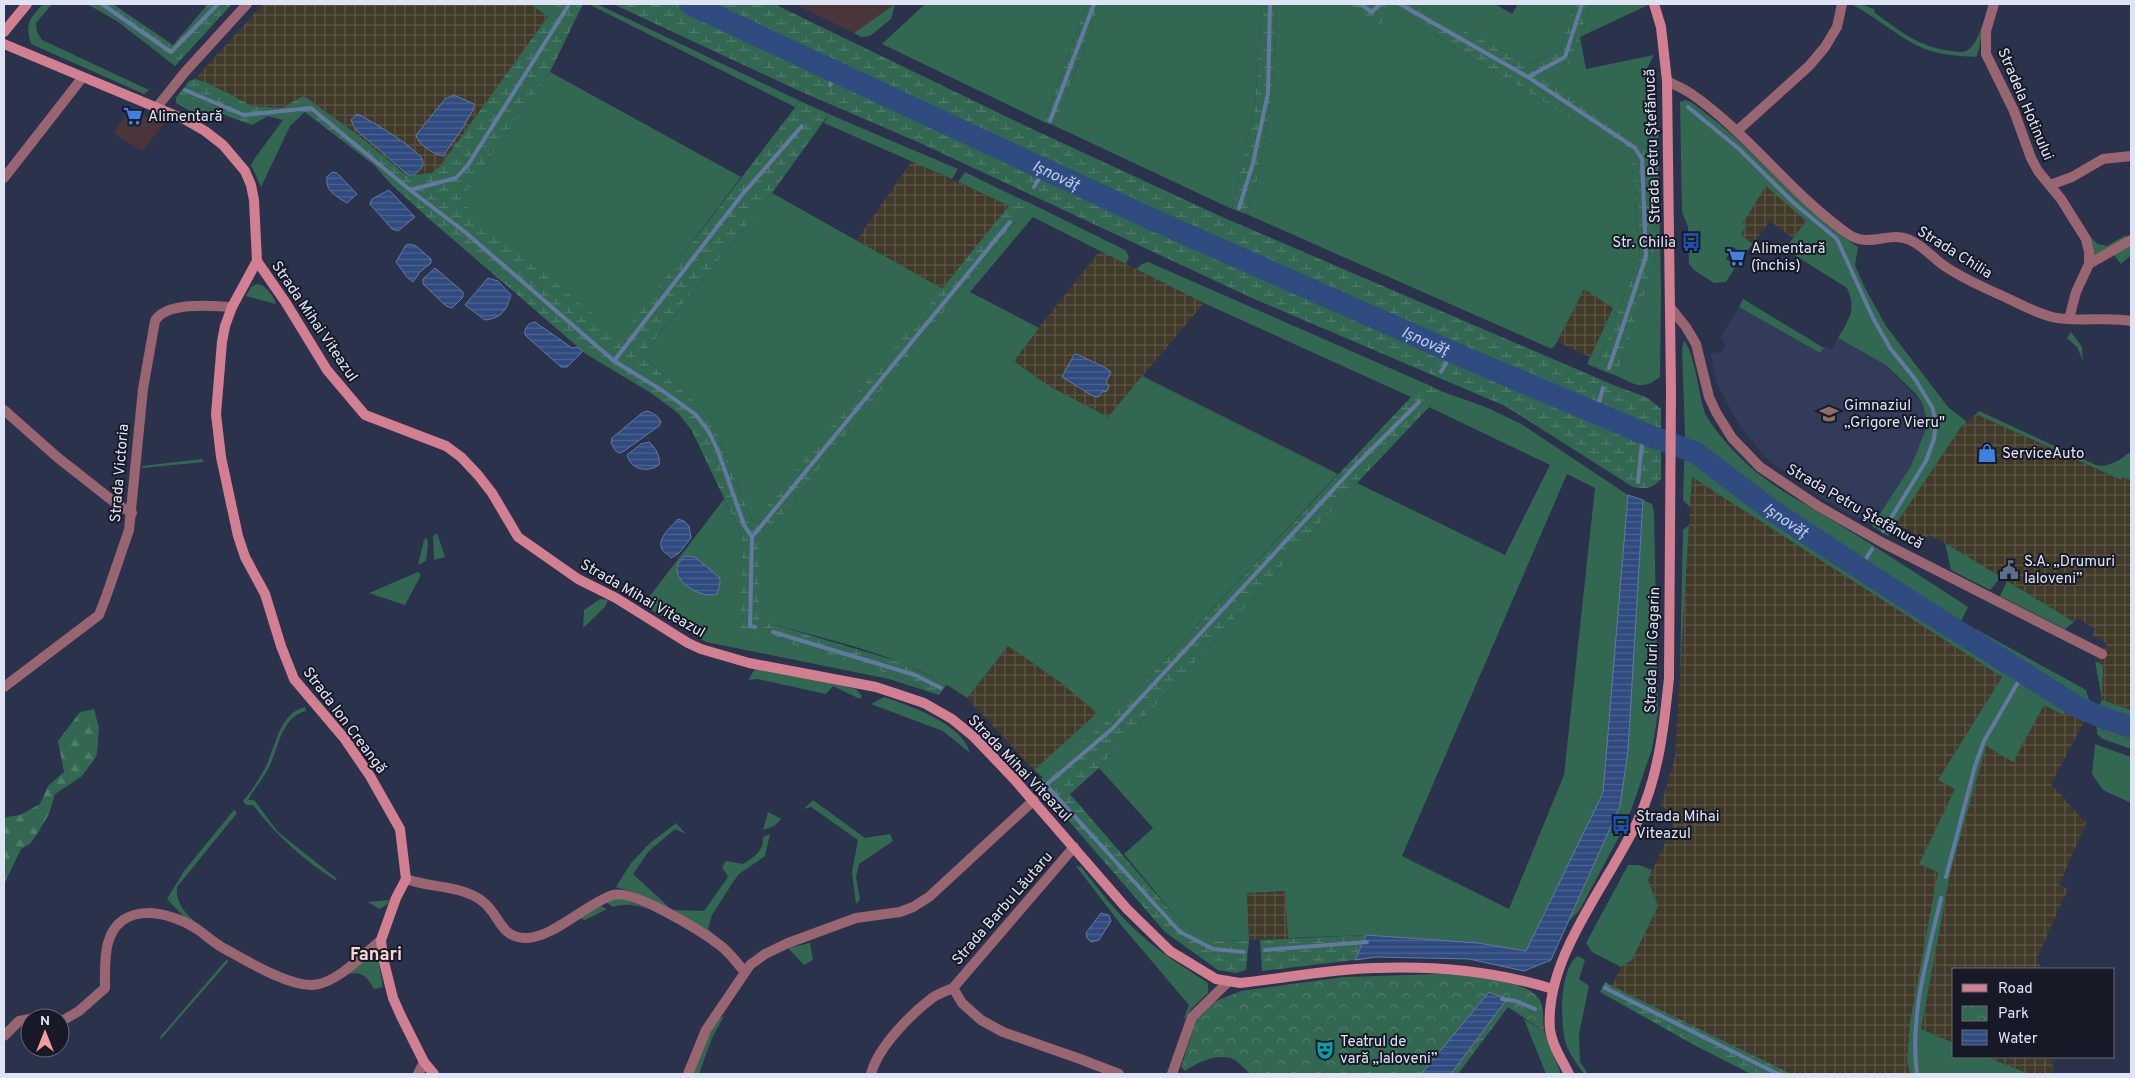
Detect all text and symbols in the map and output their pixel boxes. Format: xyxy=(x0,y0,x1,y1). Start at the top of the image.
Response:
street label: Stradela Hotinului xyxy=(1992,45,2057,164)
street label: Strada Petru Ștefănucă xyxy=(1641,68,1666,224)
supermarket icon: Alimentară xyxy=(122,105,144,127)
place label: Alimentară xyxy=(148,108,222,127)
water label: Ișnovăț xyxy=(1029,157,1083,197)
street label: Strada Chilia xyxy=(1913,223,1995,284)
bus stop icon: Str. Chilia xyxy=(1680,231,1702,253)
place label: Str. Chilia xyxy=(1612,234,1676,253)
place label: Alimentară (închis) xyxy=(1751,240,1825,276)
supermarket icon: Alimentară (închis) xyxy=(1725,246,1747,268)
street label: Strada Mihai Viteazul xyxy=(266,258,361,386)
water label: Ișnovăț xyxy=(1398,323,1453,362)
place label: Gimnaziul ,,Grigore Vieru" xyxy=(1844,397,1945,433)
school or university icon: Gimnaziul ,,Grigore Vieru" xyxy=(1818,403,1840,425)
street label: Strada Victoria xyxy=(107,423,134,523)
shop icon: ServiceAuto xyxy=(1976,442,1998,464)
place label: ServiceAuto xyxy=(2002,445,2084,464)
street label: Strada Petru Ştefănucă xyxy=(1783,460,1926,554)
water label: Ișnovăț xyxy=(1758,499,1812,544)
place label: S.A. „Drumuri Ialoveni” xyxy=(2024,553,2115,589)
street label: Strada Mihai Viteazul xyxy=(576,556,708,643)
public building icon: S.A. „Drumuri Ialoveni” xyxy=(1998,559,2020,581)
street label: Strada Iuri Gagarin xyxy=(1642,587,1665,714)
street label: Strada Ion Creangă xyxy=(298,664,390,778)
street label: Strada Mihai Viteazul xyxy=(963,712,1075,826)
place label: Strada Mihai Viteazul xyxy=(1636,808,1720,844)
bus stop icon: Strada Mihai Viteazul xyxy=(1610,814,1632,836)
street label: Strada Barbu Lăutaru xyxy=(949,848,1058,970)
district label: Fanari xyxy=(350,944,402,967)
legend xyxy=(1952,968,2115,1058)
text: Road xyxy=(1998,980,2033,999)
text: Park xyxy=(1998,1005,2029,1024)
north arrow xyxy=(20,1008,70,1058)
text: N xyxy=(40,1013,50,1030)
text: Water xyxy=(1998,1030,2038,1049)
place label: Teatrul de vară „Ialoveni” xyxy=(1340,1033,1437,1069)
theatre icon: Teatrul de vară „Ialoveni” xyxy=(1314,1039,1336,1061)

